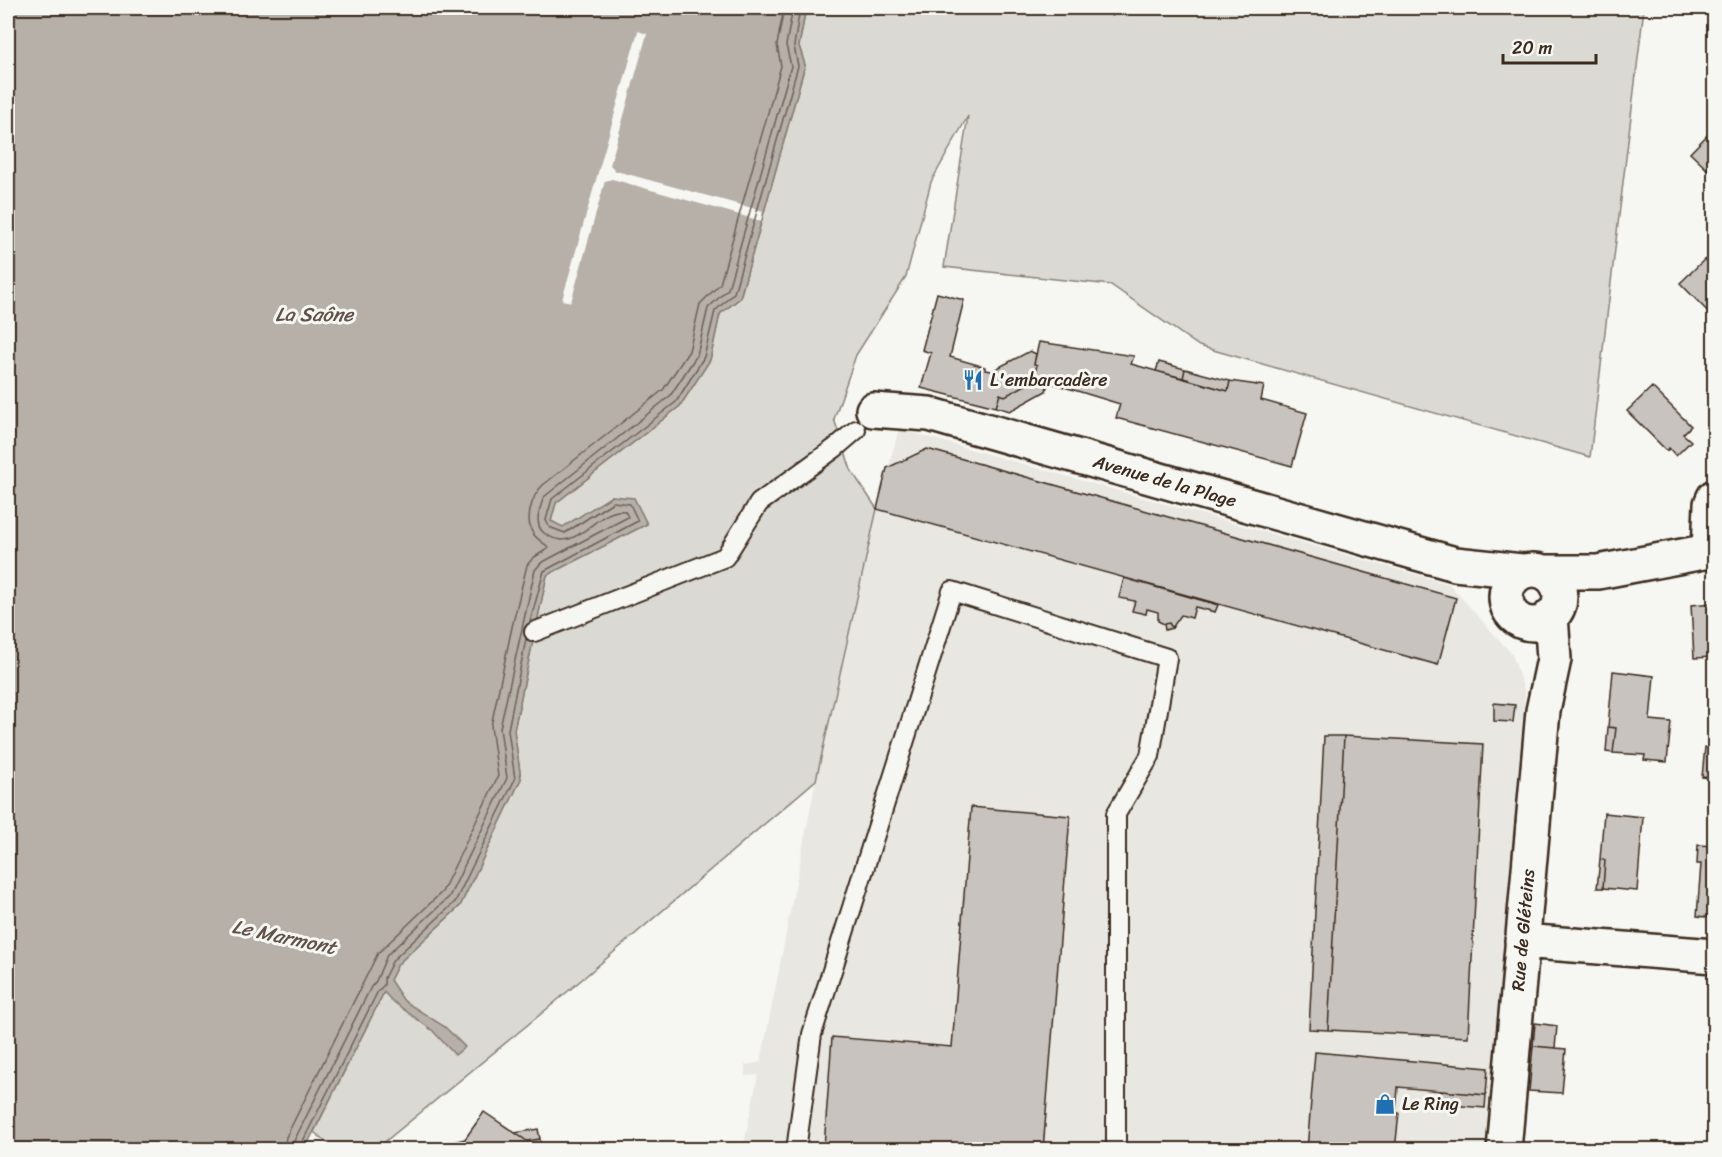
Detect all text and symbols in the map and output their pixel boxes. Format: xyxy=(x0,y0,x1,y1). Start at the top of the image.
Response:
scale bar xyxy=(1503,27,1596,65)
text: 20 m xyxy=(1512,32,1552,64)
water label: La Saône xyxy=(275,297,355,332)
place label: L'embarcadère xyxy=(990,364,1108,396)
restaurant icon: L'embarcadère xyxy=(961,368,985,392)
street label: Avenue de la Plage xyxy=(1089,445,1240,517)
street label: Rue de Gléteins xyxy=(1502,867,1544,992)
water label: Le Marmont xyxy=(229,909,341,965)
place label: Le Ring xyxy=(1402,1088,1459,1120)
shop icon: Le Ring xyxy=(1373,1092,1397,1116)

